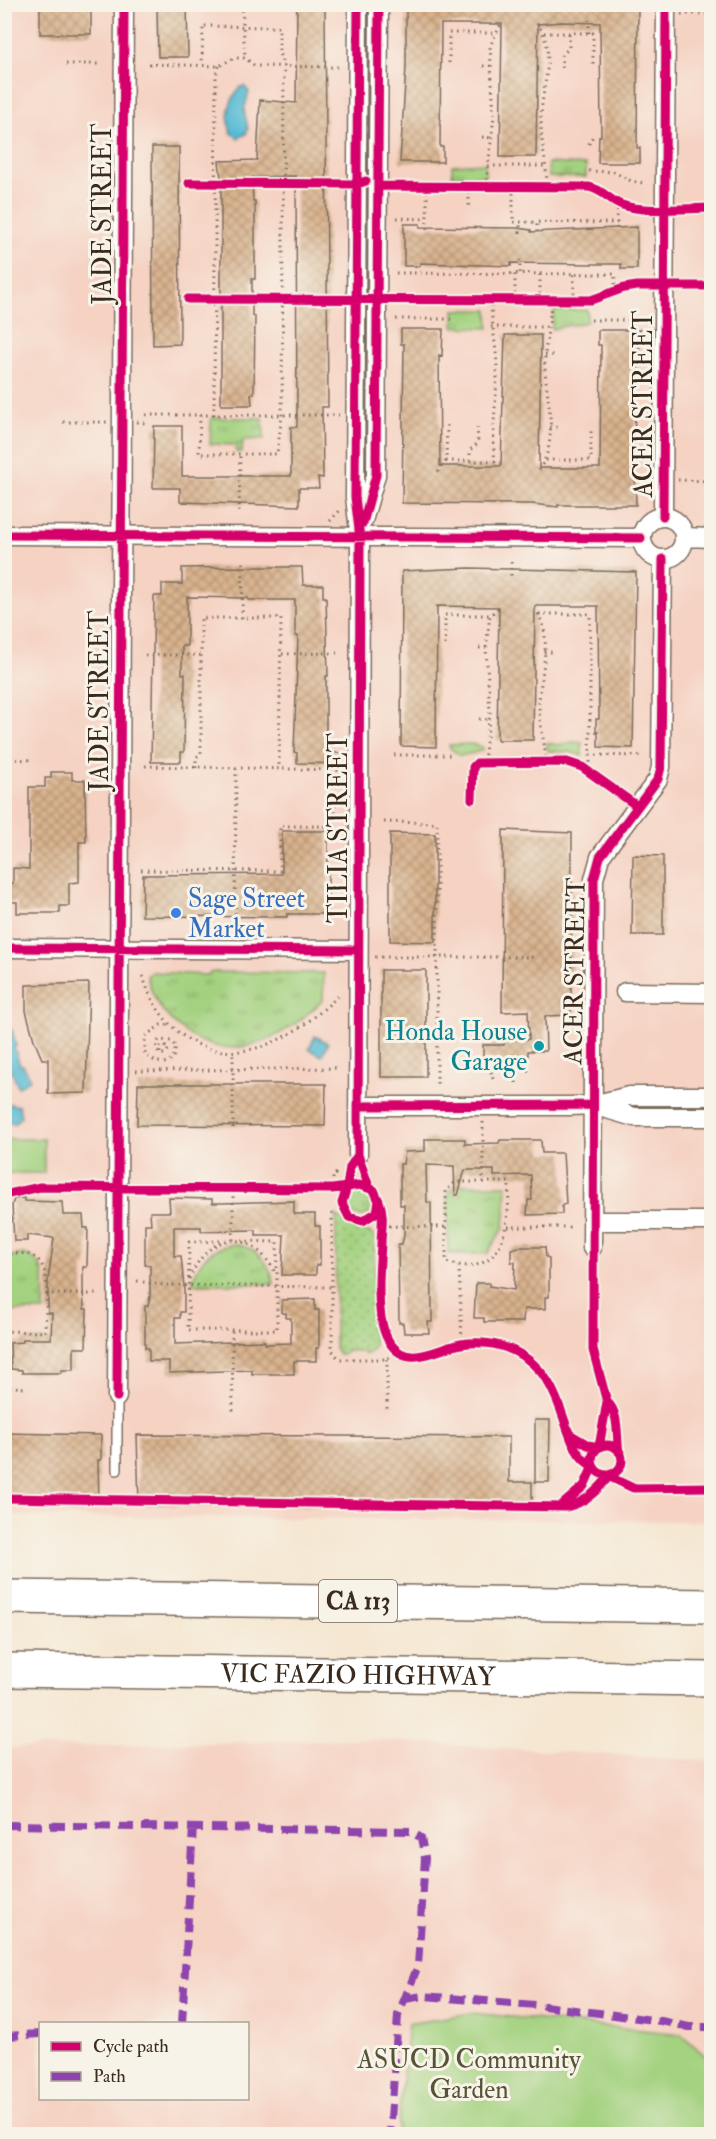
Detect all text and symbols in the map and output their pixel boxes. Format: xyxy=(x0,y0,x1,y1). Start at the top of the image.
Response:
street label: JADE STREET xyxy=(87,123,119,306)
street label: ACER STREET xyxy=(628,310,660,499)
street label: JADE STREET xyxy=(84,610,116,793)
street label: TILIA STREET xyxy=(323,733,355,923)
street label: ACER STREET xyxy=(557,877,593,1066)
place label: Sage Street Market xyxy=(188,883,305,945)
marker: Sage Street Market xyxy=(169,906,183,920)
place label: Honda House Garage xyxy=(385,1016,527,1078)
marker: Honda House Garage xyxy=(532,1039,546,1053)
road number: CA 113 xyxy=(319,1580,397,1622)
street label: VIC FAZIO HIGHWAY xyxy=(220,1658,497,1693)
legend xyxy=(39,2022,249,2100)
text: Cycle path xyxy=(93,2035,169,2058)
park label: ASUCD Community Garden xyxy=(356,2044,581,2106)
text: Path xyxy=(93,2065,126,2088)

